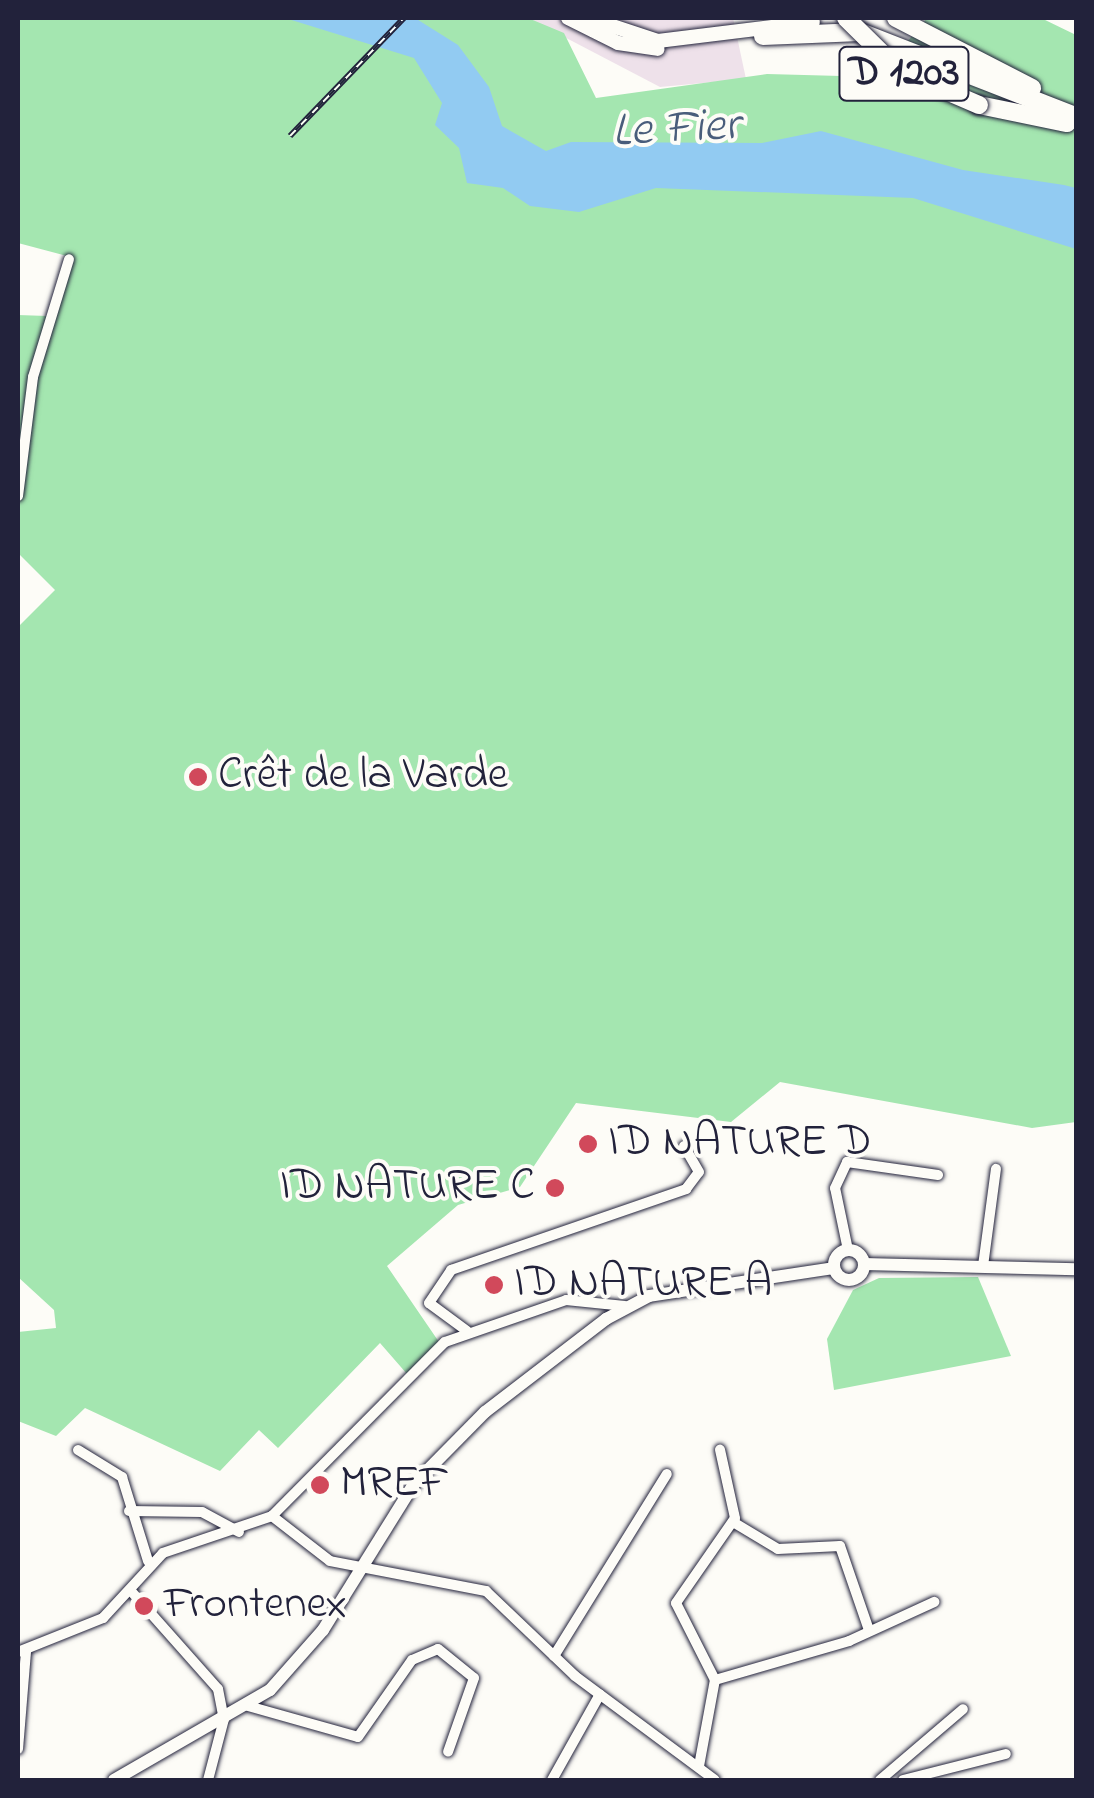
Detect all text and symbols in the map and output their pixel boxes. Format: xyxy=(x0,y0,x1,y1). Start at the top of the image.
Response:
road number: D 1203 xyxy=(836,37,972,111)
water label: Le Fier xyxy=(611,98,741,162)
place label: Crêt de la Varde xyxy=(218,750,508,804)
marker: Crêt de la Varde xyxy=(187,766,209,788)
place label: ID NATURE D xyxy=(608,1117,872,1171)
marker: ID NATURE D xyxy=(577,1133,599,1155)
place label: ID NATURE C xyxy=(280,1161,535,1215)
marker: ID NATURE C xyxy=(544,1177,566,1199)
place label: ID NATURE A xyxy=(514,1258,772,1312)
marker: ID NATURE A xyxy=(483,1274,505,1296)
place label: MREF xyxy=(340,1458,449,1512)
marker: MREF xyxy=(309,1474,331,1496)
place label: Frontenex xyxy=(164,1579,347,1633)
marker: Frontenex xyxy=(133,1595,155,1617)

